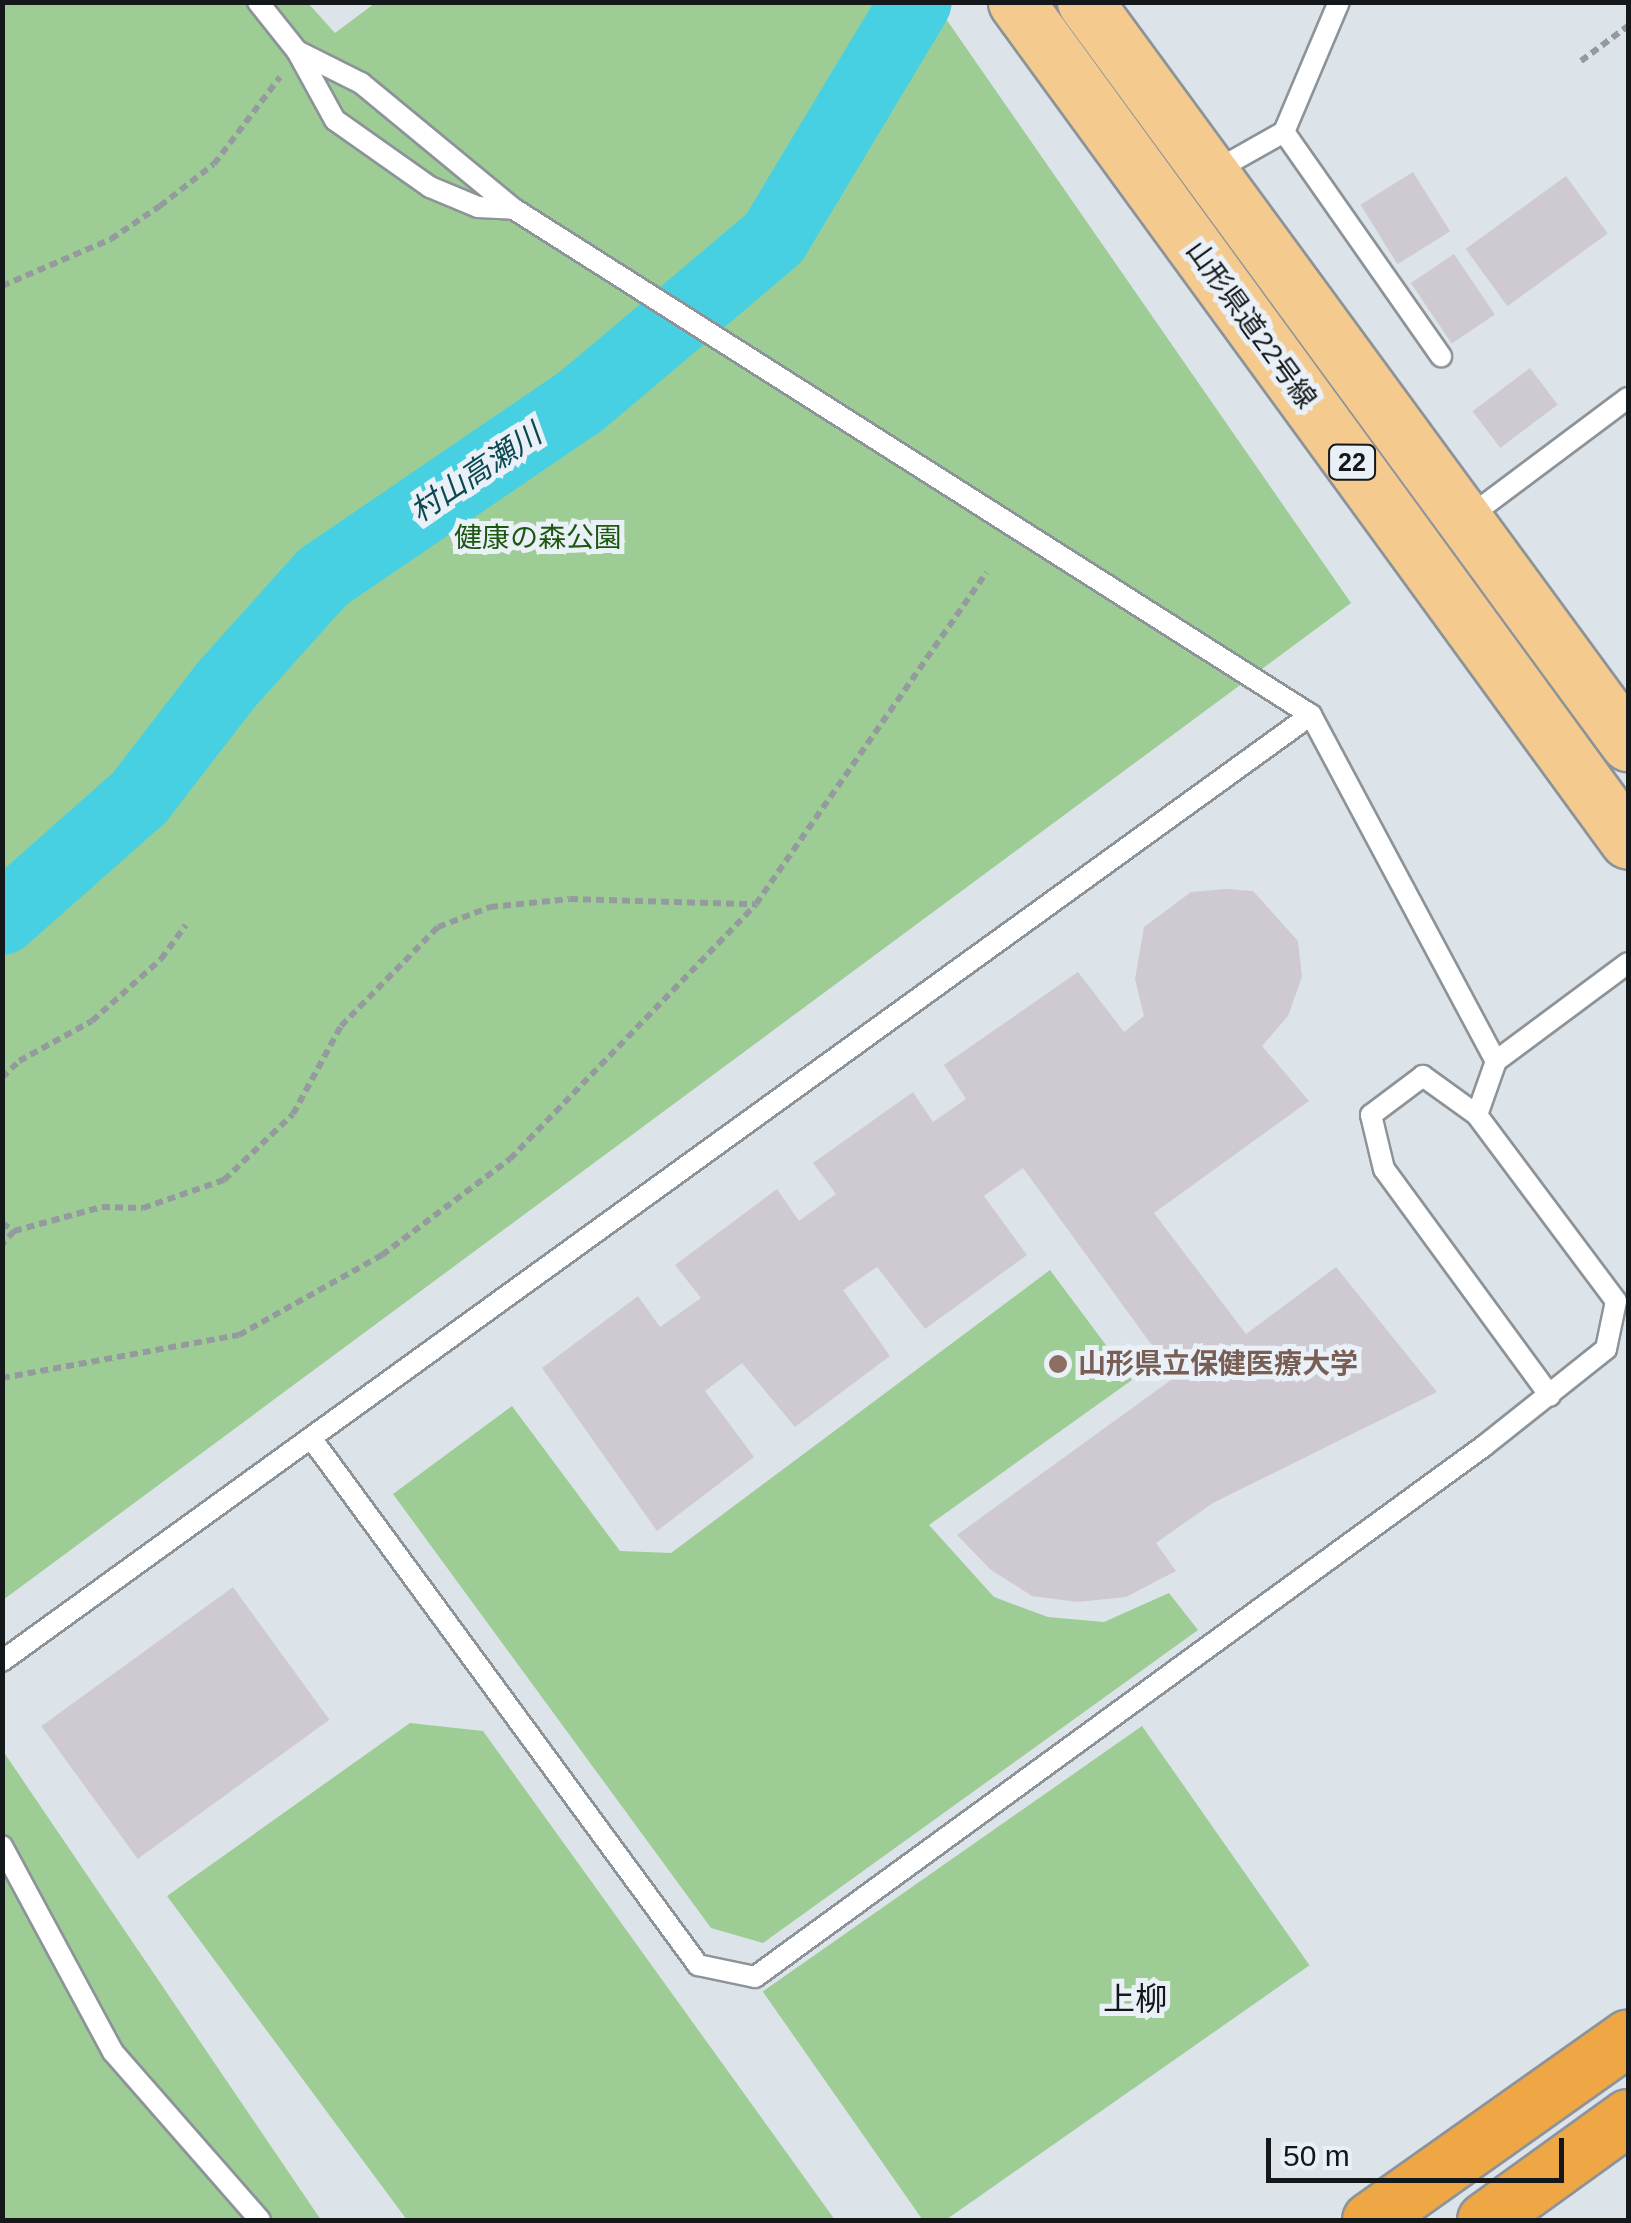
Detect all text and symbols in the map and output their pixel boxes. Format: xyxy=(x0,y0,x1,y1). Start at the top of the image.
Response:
street label: 山形県道22号線 xyxy=(1179,235,1323,415)
water label: 村山高瀬川 xyxy=(404,416,548,530)
road number: 22 xyxy=(1327,442,1377,482)
park label: 健康の森公園 xyxy=(454,521,622,555)
place label: 山形県立保健医療大学 xyxy=(1078,1347,1358,1381)
marker: 山形県立保健医療大学 xyxy=(1047,1353,1069,1375)
district label: 上柳 xyxy=(1103,1980,1167,2018)
scale bar xyxy=(1271,2118,1568,2180)
text: 50 m xyxy=(1283,2139,1350,2172)

